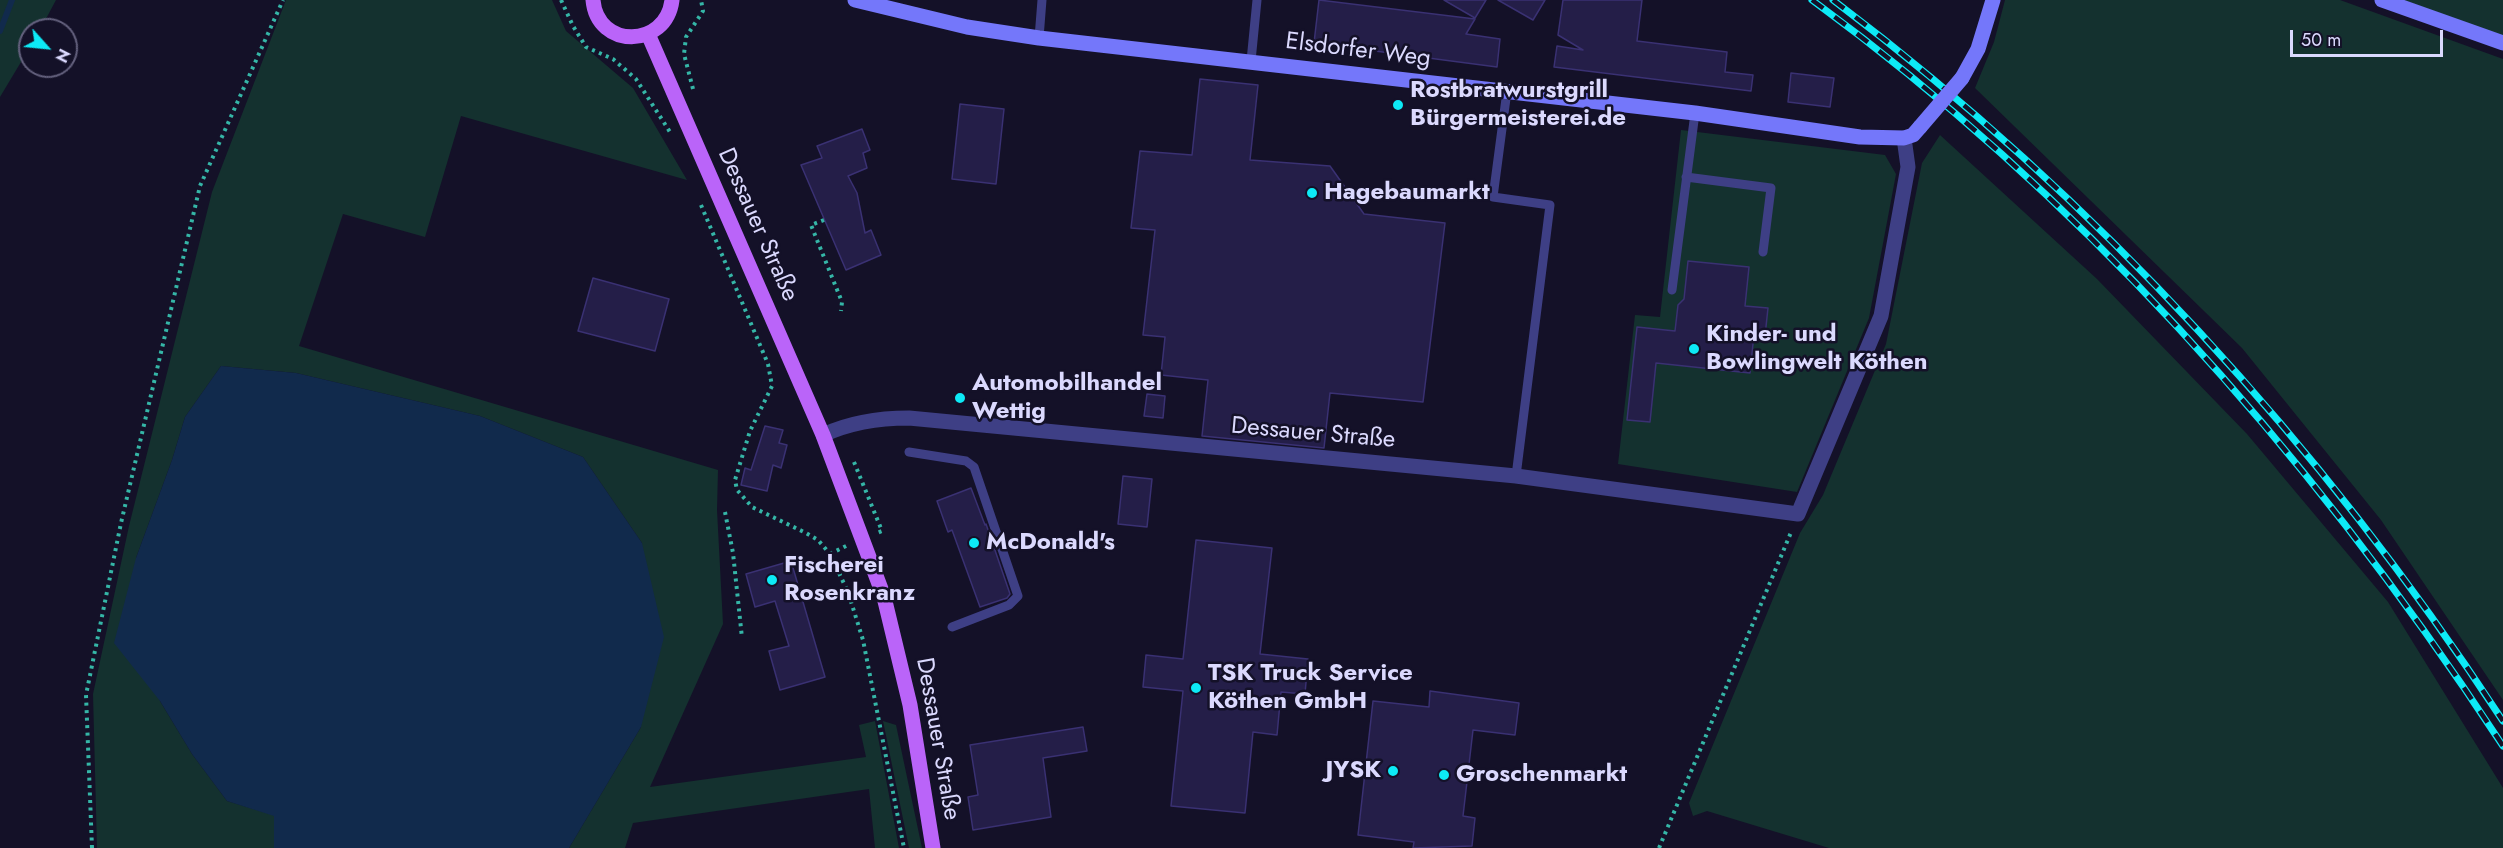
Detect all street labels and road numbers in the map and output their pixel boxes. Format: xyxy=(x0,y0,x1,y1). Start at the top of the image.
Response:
street label: Elsdorfer Weg xyxy=(1284,28,1432,74)
street label: Dessauer Straße xyxy=(710,144,804,306)
street label: Dessauer Straße xyxy=(1230,412,1396,456)
street label: Dessauer Straße xyxy=(909,655,965,823)

